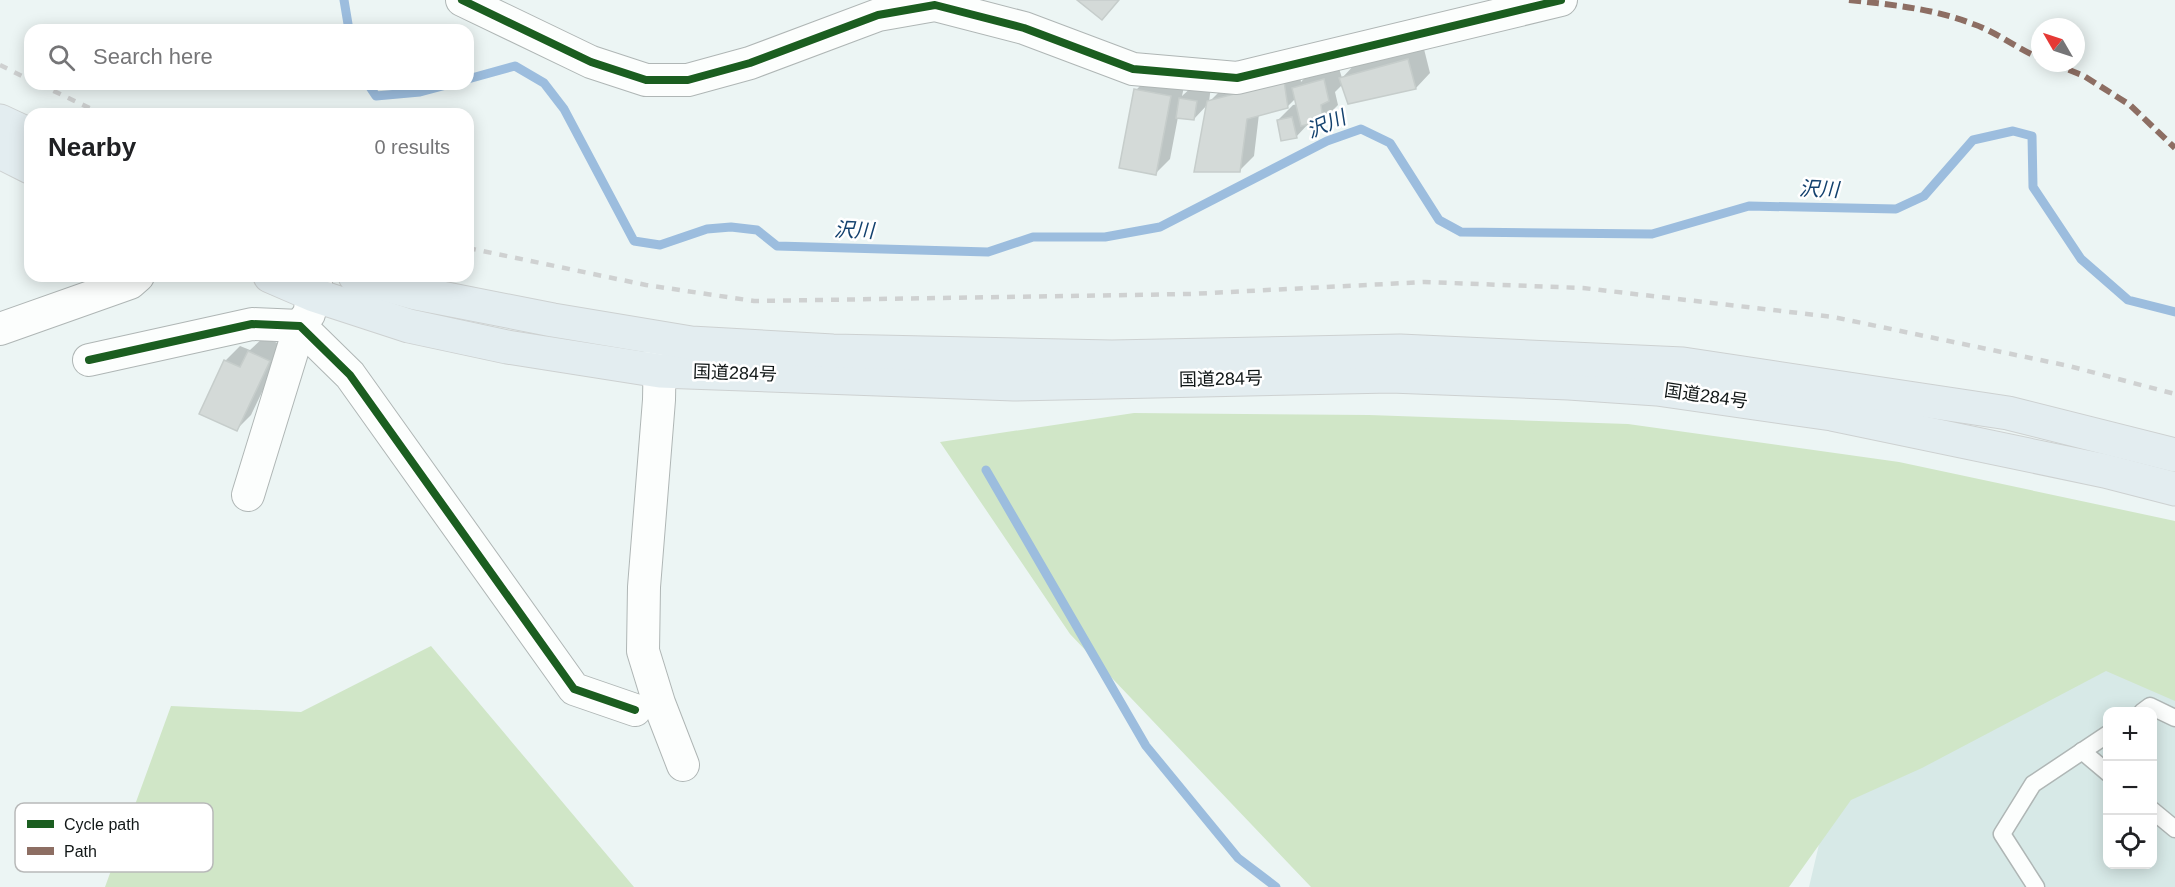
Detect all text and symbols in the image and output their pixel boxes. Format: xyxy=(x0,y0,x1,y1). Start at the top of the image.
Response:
north arrow xyxy=(2031,18,2085,72)
search box xyxy=(24,24,474,90)
icon: search xyxy=(45,41,78,74)
text: Search here xyxy=(93,44,213,69)
water label: 沢川 xyxy=(1303,105,1351,142)
text: Nearby xyxy=(48,132,136,162)
text: 0 results xyxy=(374,136,450,158)
water label: 沢川 xyxy=(1799,177,1841,201)
water label: 沢川 xyxy=(834,218,876,242)
street label: 国道284号 xyxy=(693,362,777,384)
street label: 国道284号 xyxy=(1179,368,1263,390)
street label: 国道284号 xyxy=(1663,380,1749,412)
map controls xyxy=(2103,707,2157,869)
button: + xyxy=(2103,707,2157,761)
button: − xyxy=(2103,761,2157,815)
legend xyxy=(15,803,213,872)
button: locate xyxy=(2103,815,2157,869)
text: Cycle path xyxy=(64,816,140,833)
text: Path xyxy=(64,843,97,860)

